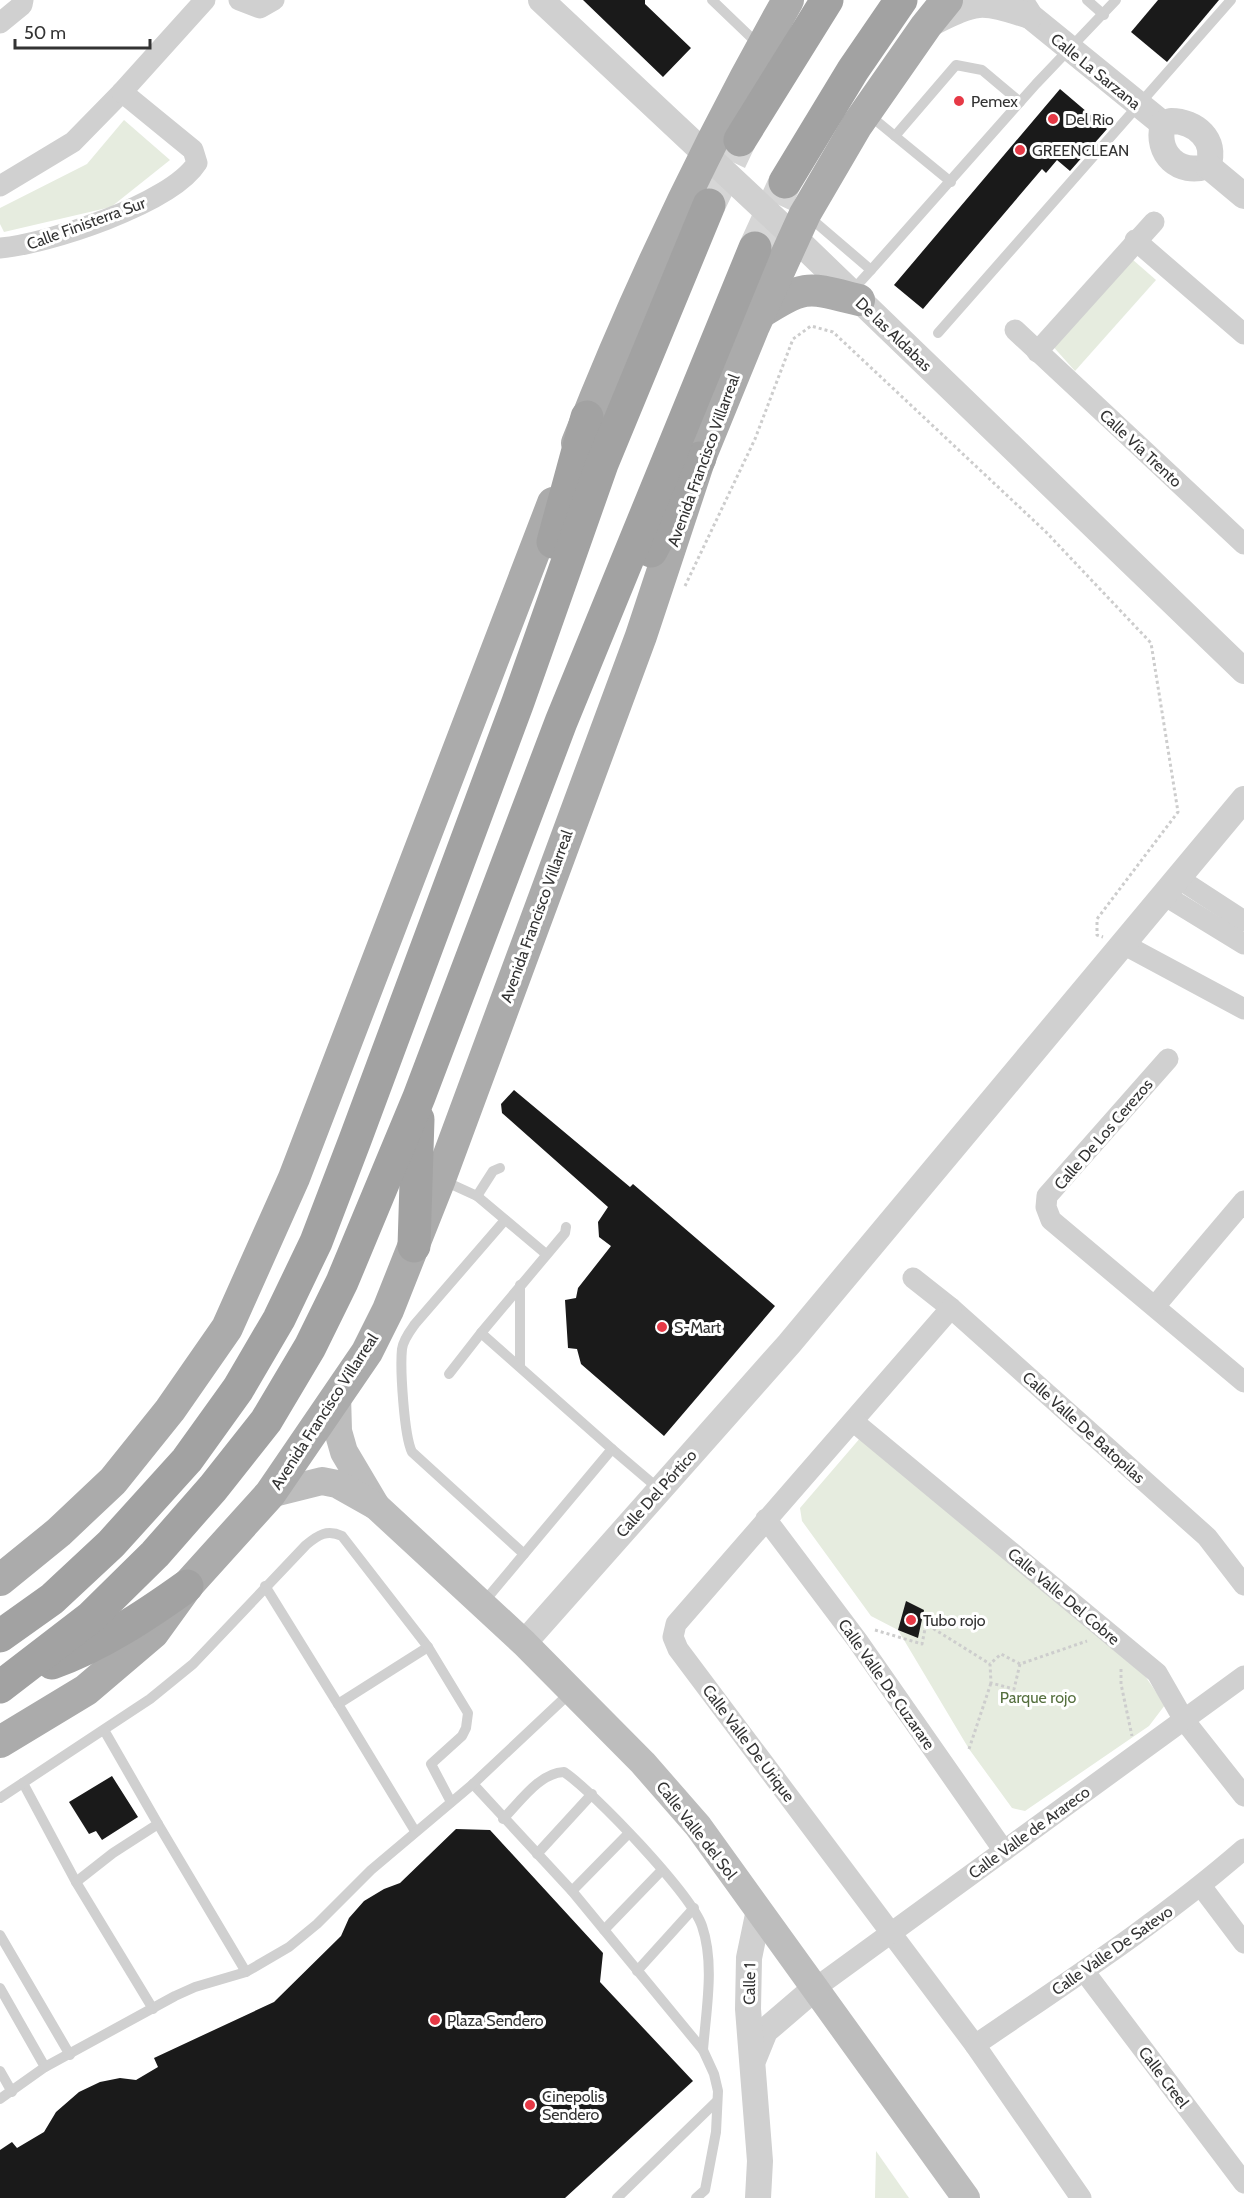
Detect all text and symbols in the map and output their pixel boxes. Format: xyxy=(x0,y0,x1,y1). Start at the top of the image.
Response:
scale bar xyxy=(15,12,150,50)
text: 50 m xyxy=(24,22,66,44)
street label: Calle La Sarzana xyxy=(1047,29,1145,114)
place label: Pemex xyxy=(971,92,1018,111)
marker: Pemex xyxy=(952,94,966,108)
place label: Del Rio xyxy=(1065,110,1114,129)
marker: Del Rio xyxy=(1046,112,1060,126)
place label: GREENCLEAN xyxy=(1032,141,1129,160)
marker: GREENCLEAN xyxy=(1013,143,1027,157)
street label: Calle Finisterra Sur xyxy=(24,193,149,254)
street label: De las Aldabas xyxy=(852,293,936,376)
street label: Avenida Francisco Villarreal xyxy=(663,371,744,549)
street label: Calle Vía Trento xyxy=(1096,406,1186,491)
street label: Avenida Francisco Villarreal xyxy=(496,827,577,1005)
street label: Calle De Los Cerezos xyxy=(1050,1075,1157,1194)
place label: S-Mart xyxy=(674,1318,722,1337)
marker: S-Mart xyxy=(655,1320,669,1334)
street label: Avenida Francisco Villarreal xyxy=(267,1329,382,1493)
street label: Calle Valle De Batopilas xyxy=(1019,1368,1149,1487)
street label: Calle Del Pórtico xyxy=(612,1445,701,1541)
street label: Calle Valle Del Cobre xyxy=(1004,1544,1124,1649)
place label: Tubo rojo xyxy=(923,1611,986,1630)
marker: Tubo rojo xyxy=(904,1613,918,1627)
street label: Calle Valle De Cuzarare xyxy=(834,1615,939,1753)
street label: Calle Valle De Urique xyxy=(698,1681,799,1806)
park label: Parque rojo xyxy=(1000,1688,1076,1707)
street label: Calle Valle del Sol xyxy=(652,1777,741,1883)
street label: Calle Valle de Arareco xyxy=(965,1782,1094,1883)
street label: Calle Valle De Satevo xyxy=(1048,1901,1176,1999)
street label: Calle 1 xyxy=(740,1963,759,2005)
place label: Plaza Sendero xyxy=(447,2011,544,2030)
marker: Plaza Sendero xyxy=(428,2013,442,2027)
street label: Calle Creel xyxy=(1134,2043,1193,2112)
place label: Cinepolis Sendero xyxy=(542,2087,605,2124)
marker: Cinepolis Sendero xyxy=(523,2098,537,2112)

